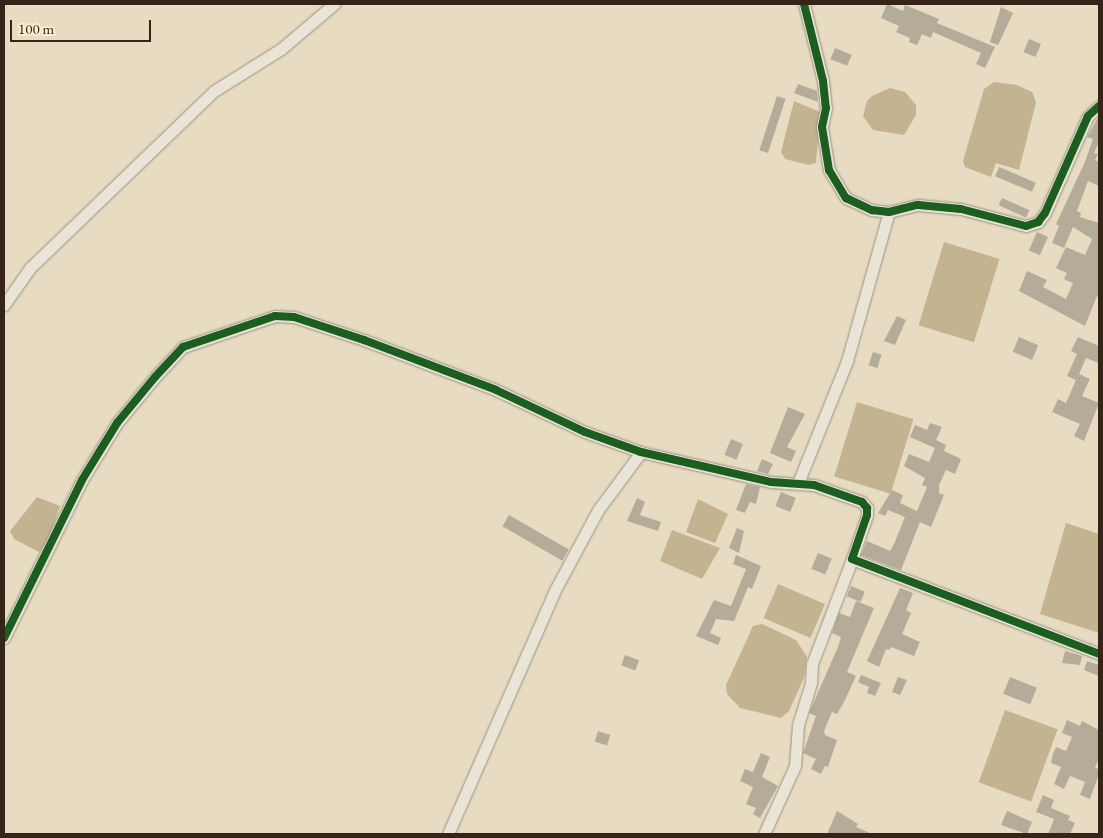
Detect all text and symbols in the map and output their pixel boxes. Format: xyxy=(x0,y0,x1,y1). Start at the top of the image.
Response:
scale bar xyxy=(12,10,154,42)
text: 100 m xyxy=(18,19,54,38)

